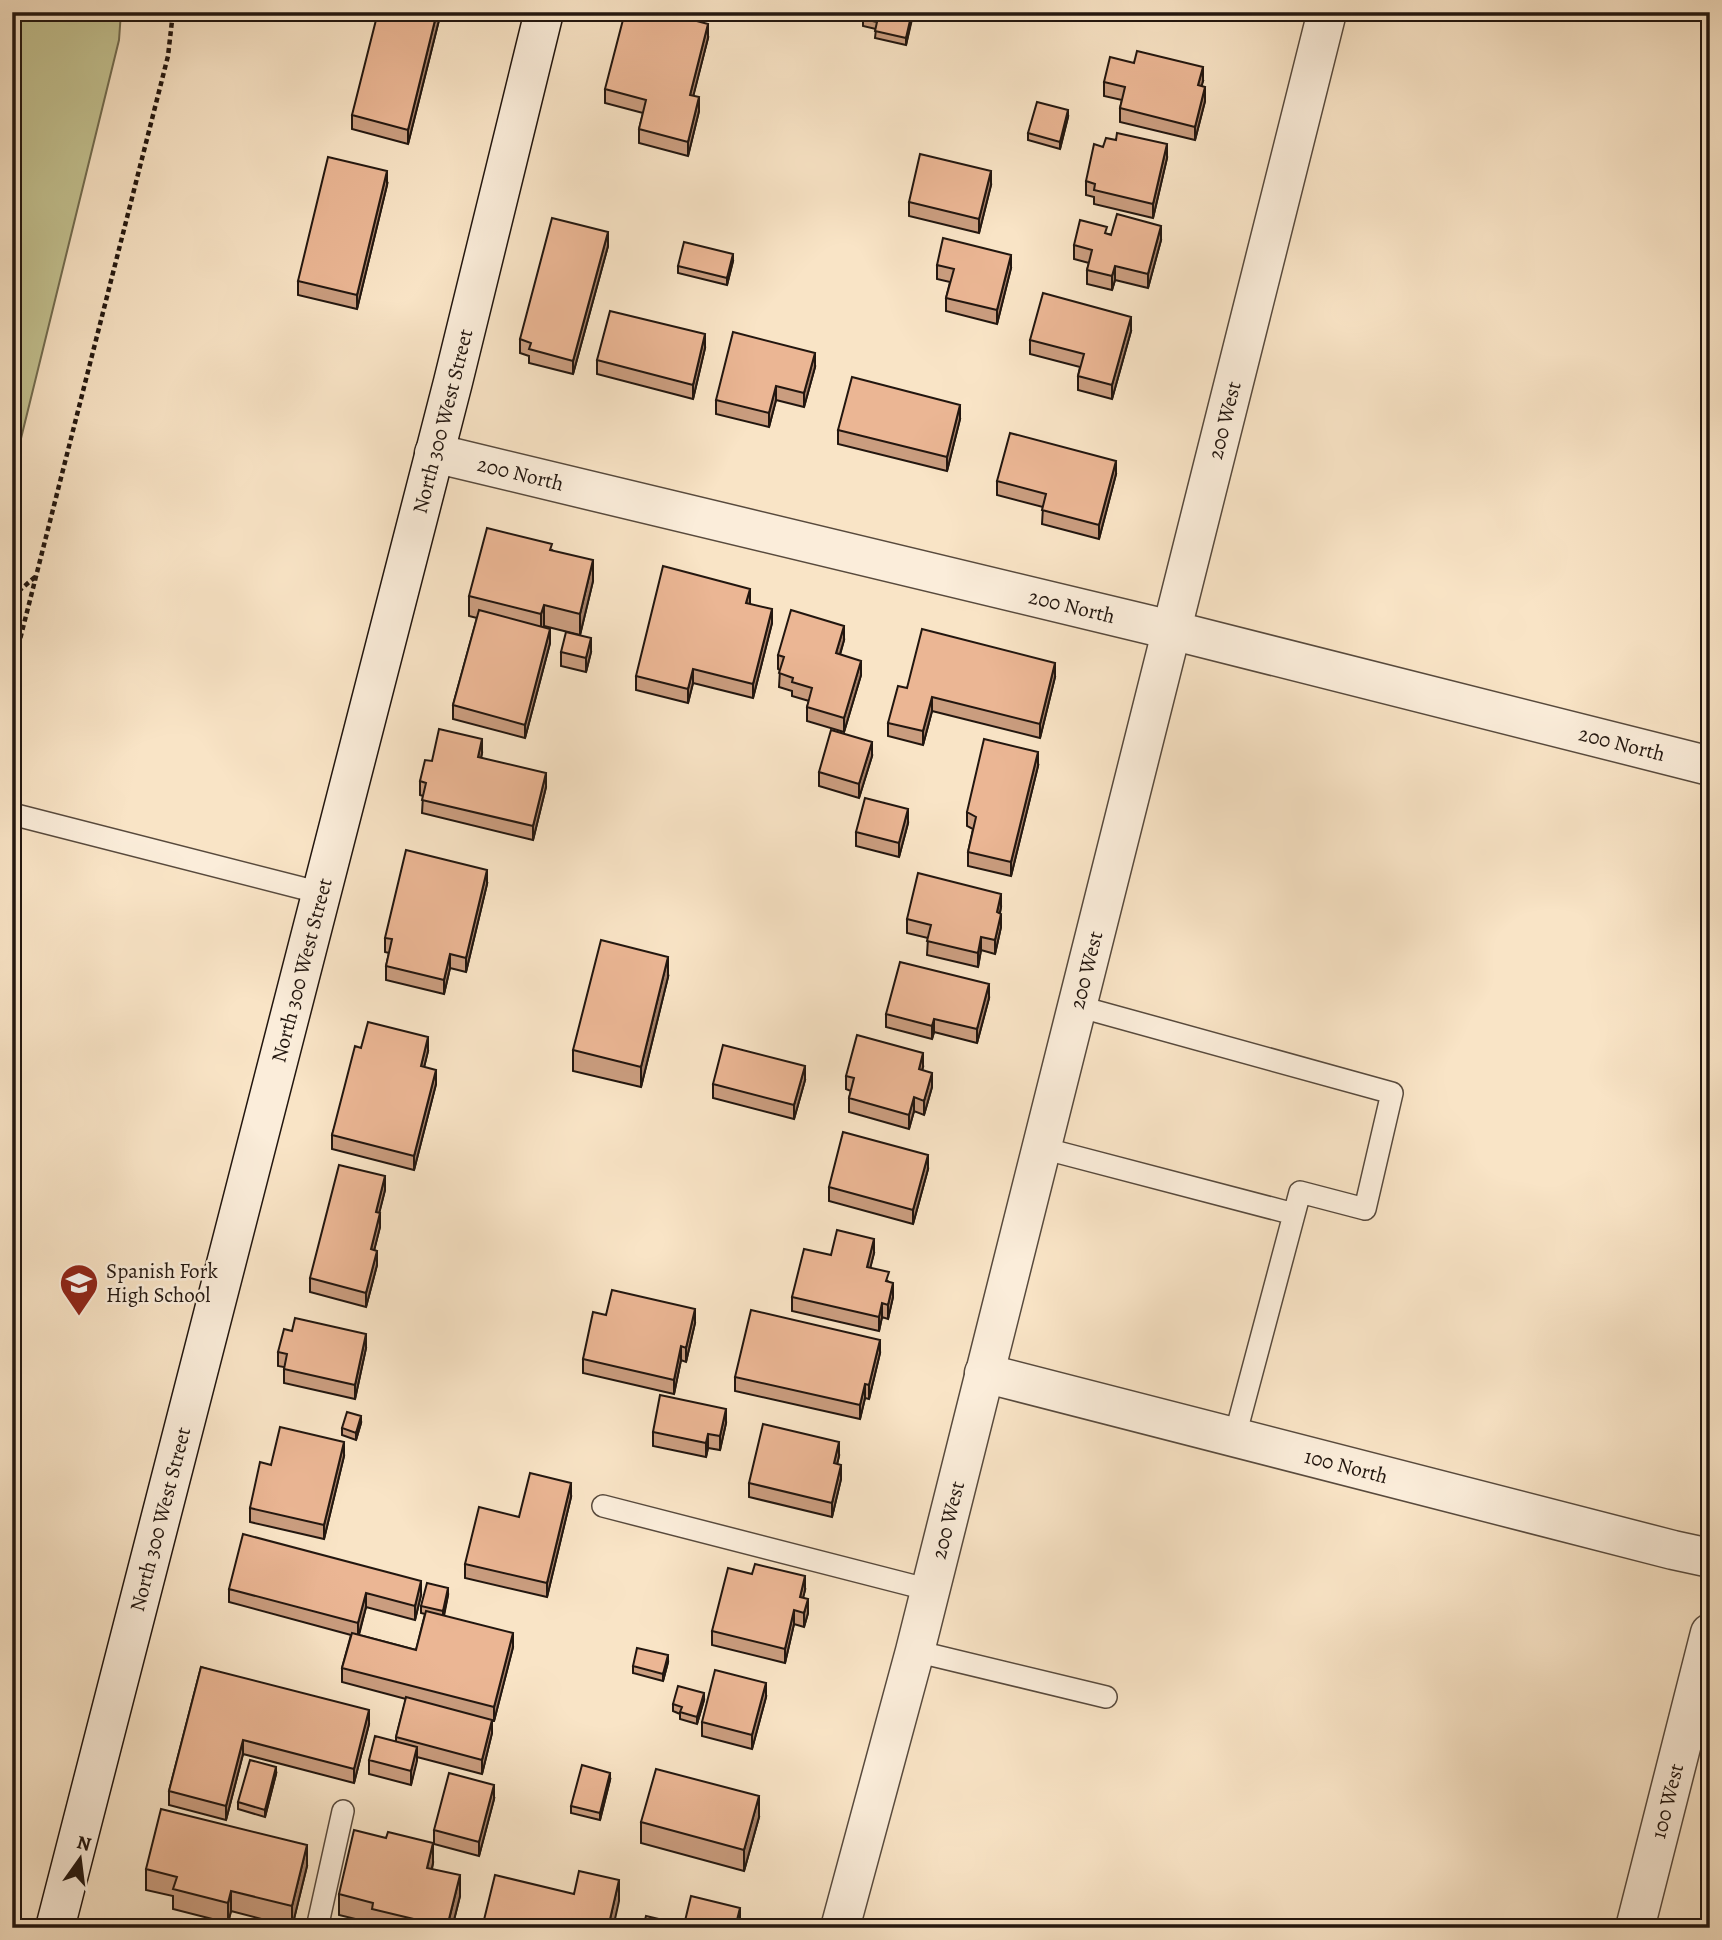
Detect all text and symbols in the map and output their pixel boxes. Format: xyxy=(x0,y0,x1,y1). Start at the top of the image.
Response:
street label: North 300 West Street xyxy=(406,326,480,516)
street label: 200 West xyxy=(1201,378,1248,462)
street label: 200 North xyxy=(475,450,567,498)
street label: 200 North xyxy=(1026,582,1118,630)
street label: 200 North xyxy=(1576,719,1668,768)
street label: North 300 West Street xyxy=(264,875,339,1066)
street label: 200 West xyxy=(1063,928,1109,1012)
place label: Spanish Fork High School xyxy=(106,1257,219,1309)
school or university icon: Spanish Fork High School xyxy=(58,1262,100,1317)
street label: North 300 West Street xyxy=(123,1424,197,1615)
street label: 100 North xyxy=(1302,1442,1391,1490)
street label: 200 West xyxy=(925,1478,971,1562)
street label: 100 West xyxy=(1644,1760,1690,1842)
north arrow xyxy=(46,1825,116,1895)
text: N xyxy=(74,1829,94,1858)

